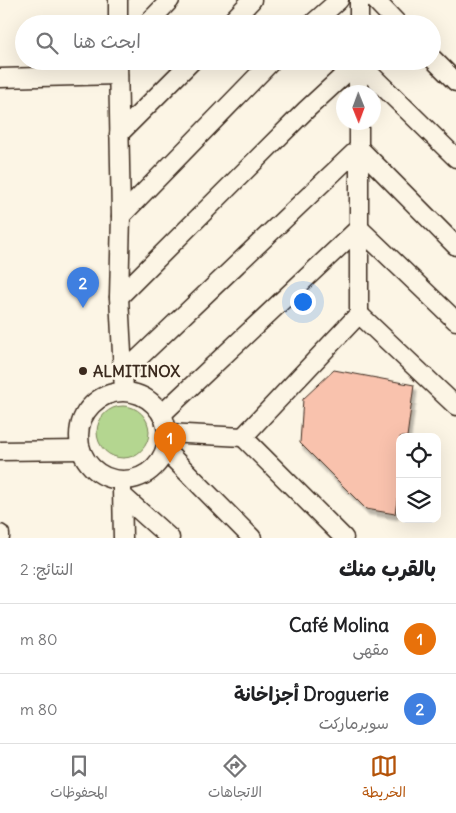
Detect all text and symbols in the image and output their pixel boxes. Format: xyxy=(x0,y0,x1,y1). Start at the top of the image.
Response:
search box xyxy=(15,15,441,70)
icon: search xyxy=(33,29,61,57)
text: ابحث هنا xyxy=(73,29,141,53)
north arrow xyxy=(336,85,381,130)
pin: 2 xyxy=(67,267,99,308)
your location xyxy=(290,289,316,315)
place label: ALMITINOX xyxy=(93,361,181,381)
marker: ALMITINOX xyxy=(77,365,89,377)
pin: 1 xyxy=(154,422,186,463)
map controls xyxy=(396,433,441,523)
button: locate xyxy=(396,433,441,478)
button: layers xyxy=(396,478,441,523)
text: بالقرب منك xyxy=(339,555,436,582)
text: النتائج: 2 xyxy=(20,559,73,579)
text: Café Molina xyxy=(289,613,389,637)
text: 80 m xyxy=(20,629,58,649)
text: 1 xyxy=(417,629,423,649)
text: مقهى xyxy=(352,639,389,659)
text: Droguerie أجزاخانة xyxy=(234,682,389,706)
text: 80 m xyxy=(20,699,58,719)
text: 2 xyxy=(416,699,424,719)
text: سوبرماركت xyxy=(319,713,389,733)
tab: المحفوظات xyxy=(50,752,108,805)
tab: الاتجاهات xyxy=(208,752,262,805)
tab: الخريطة xyxy=(362,752,406,805)

